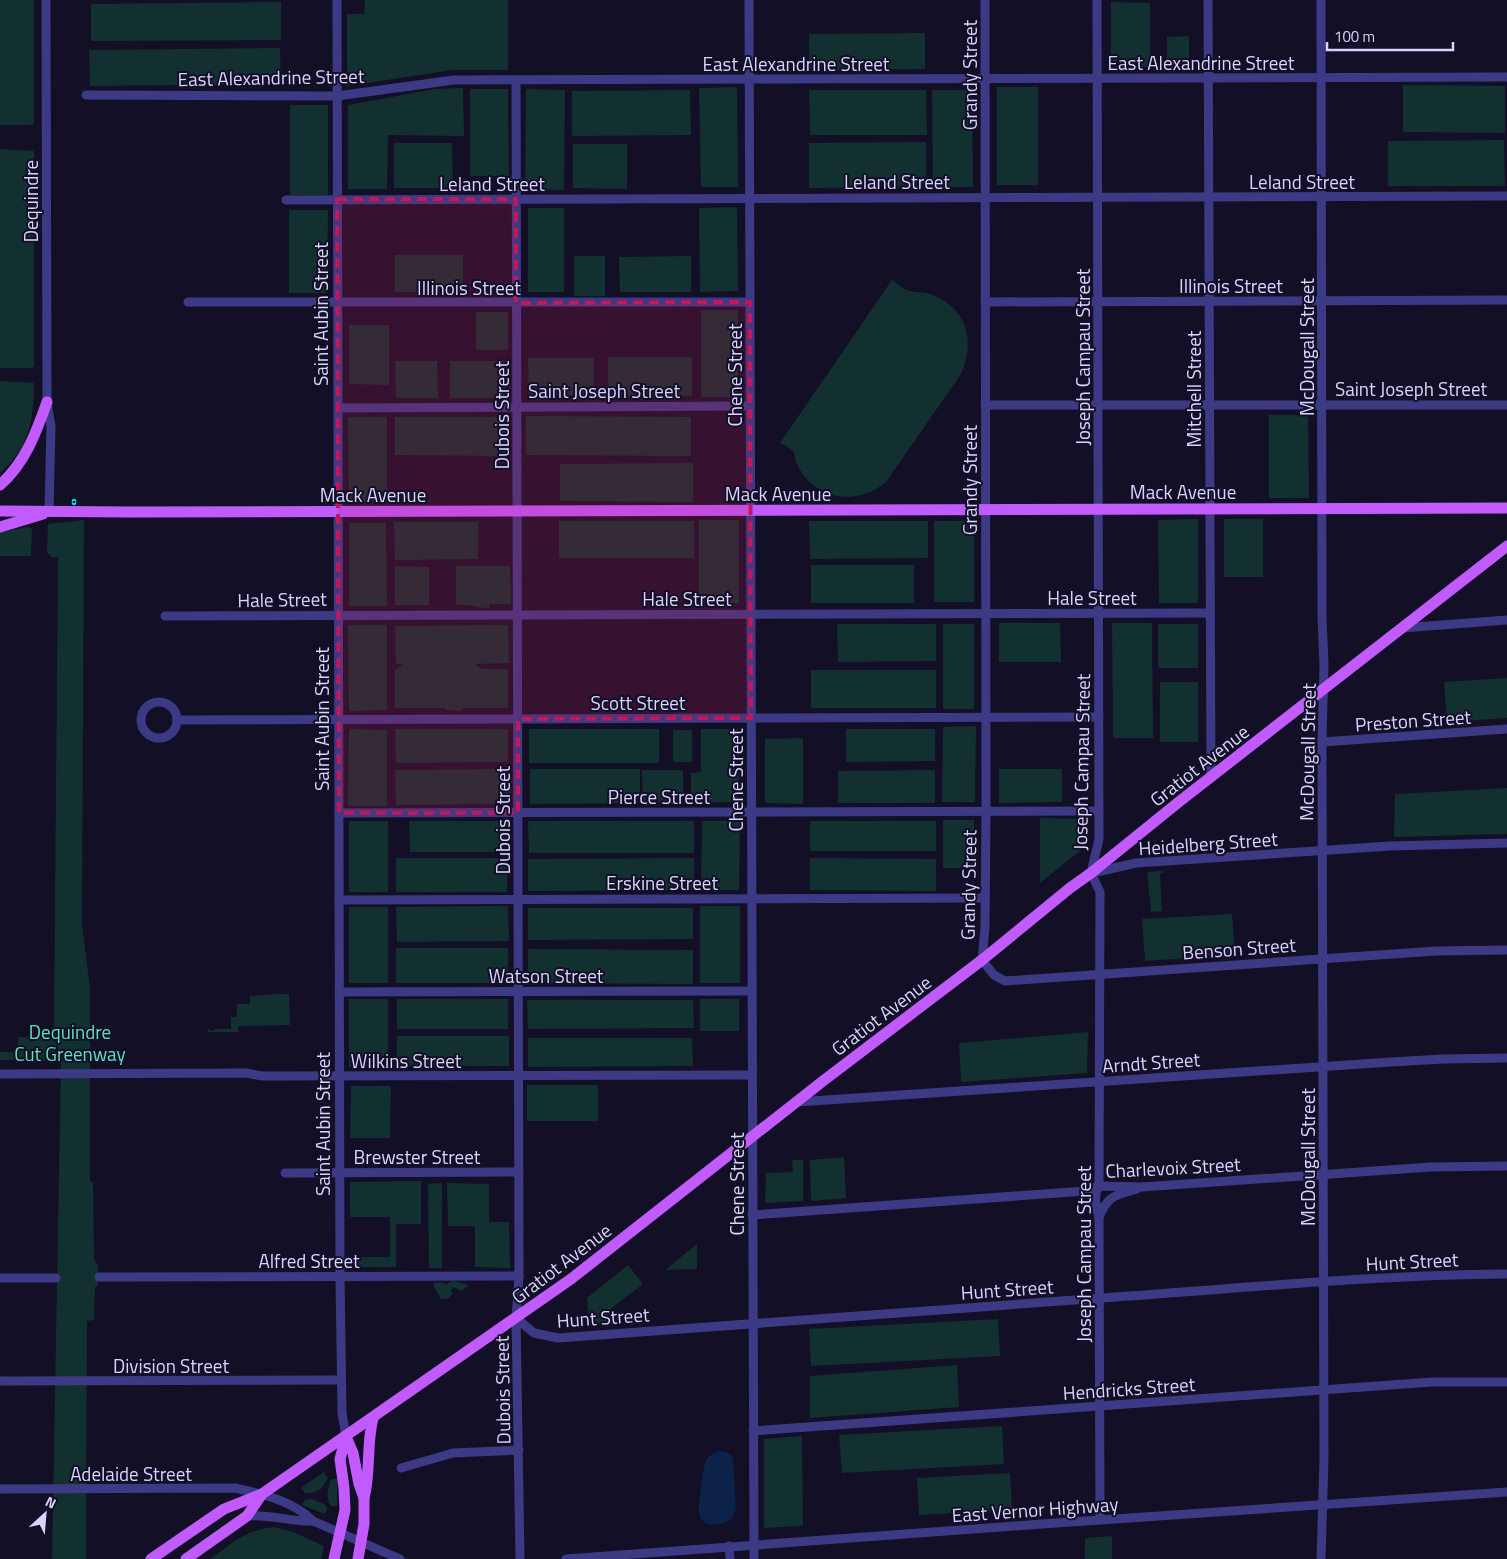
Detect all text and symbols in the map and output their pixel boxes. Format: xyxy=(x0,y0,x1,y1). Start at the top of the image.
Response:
street label: Grandy Street xyxy=(955,19,984,130)
scale bar xyxy=(1327,20,1453,52)
text: 100 m xyxy=(1334,25,1375,48)
street label: East Alexandrine Street xyxy=(1108,48,1295,77)
street label: East Alexandrine Street xyxy=(703,49,890,78)
street label: East Alexandrine Street xyxy=(177,61,365,93)
street label: Dequindre xyxy=(16,160,45,242)
street label: Leland Street xyxy=(844,167,950,196)
street label: Leland Street xyxy=(1249,167,1355,196)
street label: Leland Street xyxy=(439,169,545,198)
street label: Saint Aubin Street xyxy=(306,242,335,386)
street label: Joseph Campau Street xyxy=(1068,268,1097,445)
street label: Illinois Street xyxy=(1179,271,1283,300)
street label: Illinois Street xyxy=(417,273,521,302)
street label: McDougall Street xyxy=(1292,278,1321,416)
street label: Chene Street xyxy=(720,323,749,427)
street label: Mitchell Street xyxy=(1179,330,1208,447)
street label: Dubois Street xyxy=(487,360,516,469)
street label: Saint Joseph Street xyxy=(1335,374,1487,403)
street label: Saint Joseph Street xyxy=(528,376,680,405)
street label: Grandy Street xyxy=(955,424,984,535)
street label: Mack Avenue xyxy=(1130,477,1236,506)
street label: Mack Avenue xyxy=(725,479,831,508)
street label: Mack Avenue xyxy=(320,480,426,509)
street label: Hale Street xyxy=(1047,583,1137,612)
street label: Hale Street xyxy=(237,584,327,614)
street label: Hale Street xyxy=(642,584,732,613)
street label: Saint Aubin Street xyxy=(307,647,336,791)
street label: Joseph Campau Street xyxy=(1065,673,1097,851)
street label: McDougall Street xyxy=(1291,683,1323,821)
street label: Scott Street xyxy=(591,688,686,717)
street label: Preston Street xyxy=(1354,701,1472,739)
street label: Gratiot Avenue xyxy=(1143,717,1255,813)
street label: Chene Street xyxy=(721,728,750,832)
street label: Dubois Street xyxy=(488,765,517,874)
street label: Pierce Street xyxy=(608,782,710,811)
street label: Heidelberg Street xyxy=(1137,824,1279,862)
street label: Grandy Street xyxy=(953,829,983,940)
street label: Erskine Street xyxy=(606,868,718,897)
street label: Benson Street xyxy=(1181,930,1297,966)
street label: Watson Street xyxy=(489,961,604,990)
street label: Gratiot Avenue xyxy=(825,968,937,1062)
park label: Dequindre Cut Greenway xyxy=(14,1017,126,1068)
street label: Arndt Street xyxy=(1101,1044,1201,1080)
street label: Wilkins Street xyxy=(351,1046,462,1075)
street label: Saint Aubin Street xyxy=(308,1052,337,1196)
street label: McDougall Street xyxy=(1293,1088,1322,1226)
street label: Chene Street xyxy=(722,1132,751,1236)
street label: Brewster Street xyxy=(354,1142,481,1171)
street label: Charlevoix Street xyxy=(1105,1149,1242,1185)
street label: Joseph Campau Street xyxy=(1069,1165,1098,1342)
street label: Gratiot Avenue xyxy=(505,1216,617,1310)
street label: Hunt Street xyxy=(1365,1244,1459,1278)
street label: Alfred Street xyxy=(258,1246,360,1275)
street label: Hunt Street xyxy=(960,1271,1055,1307)
street label: Hunt Street xyxy=(556,1299,651,1335)
street label: Dubois Street xyxy=(487,1335,517,1445)
street label: Division Street xyxy=(113,1351,229,1380)
street label: Hendricks Street xyxy=(1062,1369,1197,1407)
street label: Adelaide Street xyxy=(70,1459,192,1488)
north arrow xyxy=(20,1489,70,1539)
street label: East Vernor Highway xyxy=(951,1489,1119,1529)
text: N xyxy=(42,1490,60,1513)

